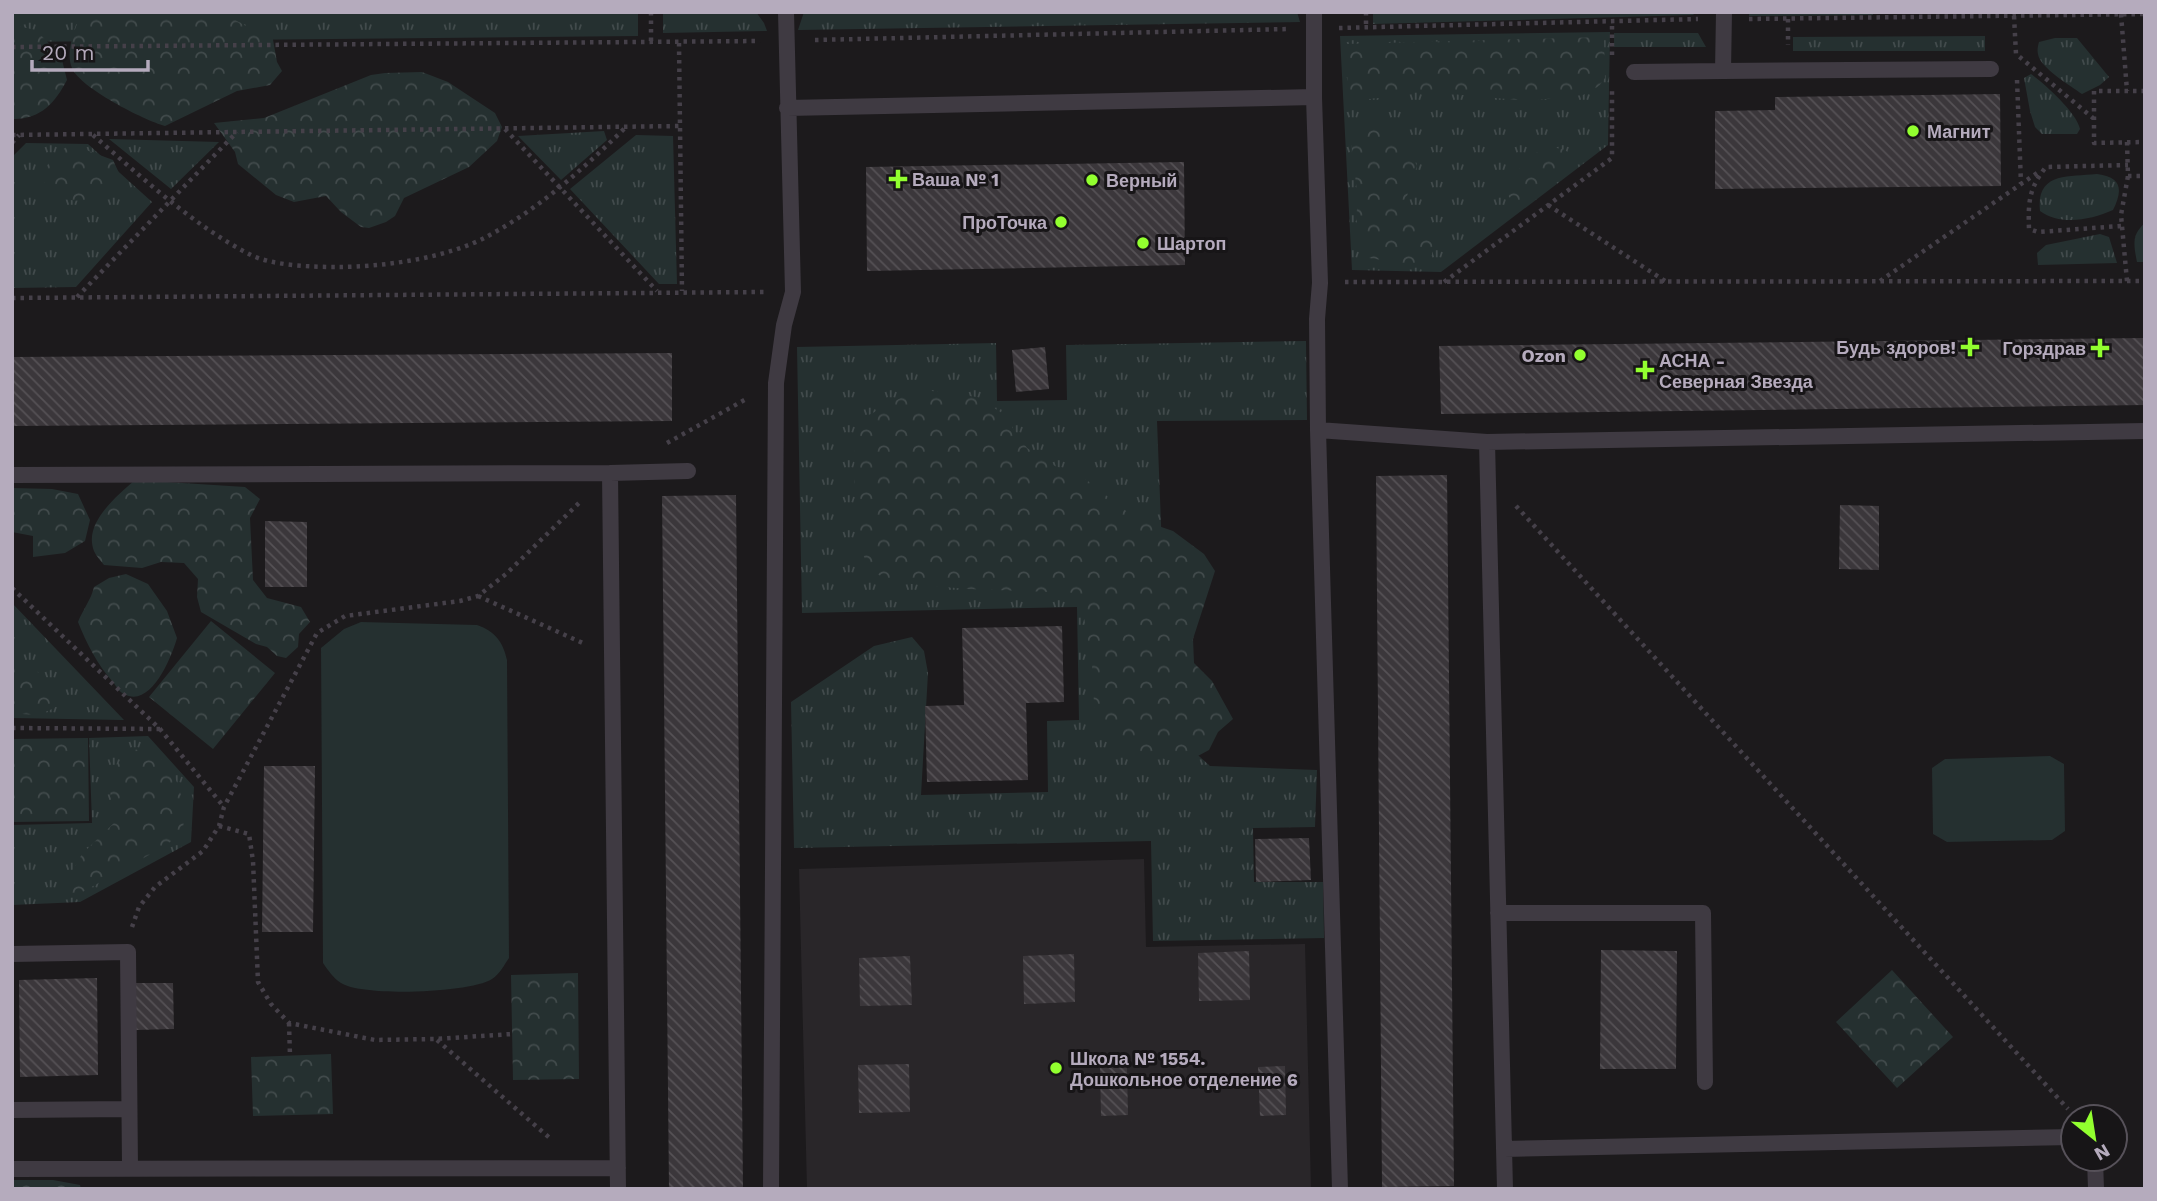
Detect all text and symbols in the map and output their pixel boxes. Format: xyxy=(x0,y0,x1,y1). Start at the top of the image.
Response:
scale bar xyxy=(32,28,147,72)
text: 20 m xyxy=(42,40,94,65)
place label: Магнит xyxy=(1927,121,1991,142)
marker: Магнит xyxy=(1905,123,1921,139)
place label: Ваша № 1 xyxy=(912,169,999,190)
place label: Верный xyxy=(1106,170,1177,191)
marker: Ваша № 1 xyxy=(890,171,906,187)
marker: Верный xyxy=(1084,172,1100,188)
place label: ПроТочка xyxy=(962,212,1048,233)
marker: ПроТочка xyxy=(1053,214,1069,230)
place label: Шартоп xyxy=(1157,233,1226,254)
marker: Шартоп xyxy=(1135,235,1151,251)
place label: Будь здоров! xyxy=(1836,337,1956,358)
place label: Горздрав xyxy=(2002,338,2086,359)
marker: Будь здоров! xyxy=(1962,339,1978,355)
marker: Горздрав xyxy=(2092,340,2108,356)
place label: Ozon xyxy=(1522,345,1566,366)
marker: Ozon xyxy=(1572,347,1588,363)
place label: АСНА - Северная Звезда xyxy=(1659,350,1814,392)
marker: АСНА - Северная Звезда xyxy=(1637,362,1653,378)
place label: Школа № 1554. Дошкольное отделение 6 xyxy=(1070,1048,1298,1090)
marker: Школа № 1554. Дошкольное отделение 6 xyxy=(1048,1060,1064,1076)
north arrow xyxy=(2059,1103,2129,1173)
text: N xyxy=(2090,1139,2114,1166)

